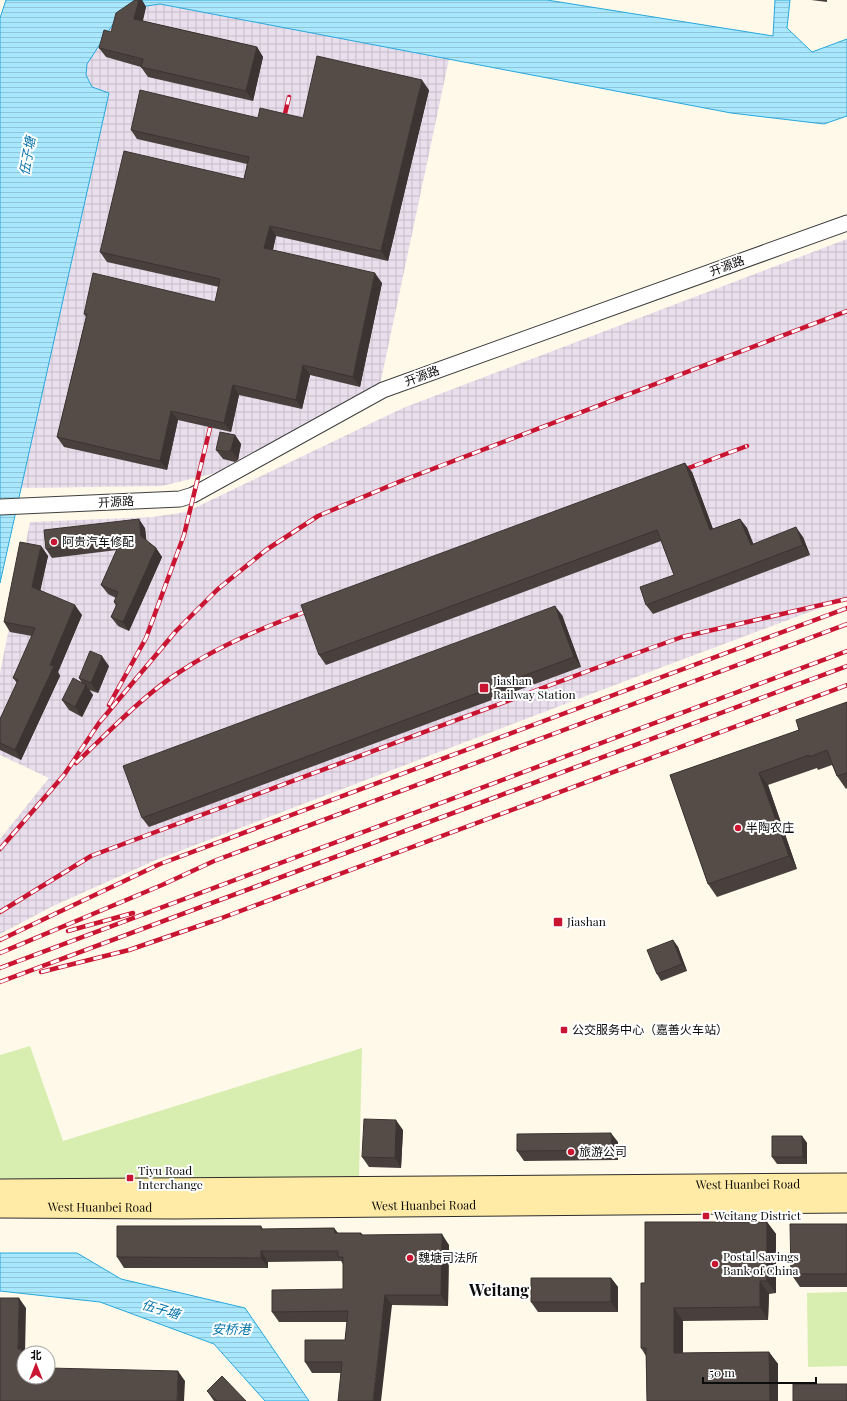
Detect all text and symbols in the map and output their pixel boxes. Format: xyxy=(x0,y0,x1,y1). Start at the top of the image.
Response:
water label: 伍子塘 xyxy=(15,133,39,177)
street label: 开源路 xyxy=(707,251,746,279)
street label: 开源路 xyxy=(402,361,441,389)
street label: 开源路 xyxy=(98,492,134,510)
place label: 阿贵汽车修配 xyxy=(62,533,134,549)
marker: 阿贵汽车修配 xyxy=(49,537,59,547)
place label: Jiashan Railway Station xyxy=(492,672,576,702)
marker: Jiashan Railway Station xyxy=(478,682,490,694)
place label: 半陶农庄 xyxy=(746,819,794,835)
marker: 半陶农庄 xyxy=(733,823,743,833)
place label: Jiashan xyxy=(566,913,606,929)
marker: Jiashan xyxy=(552,916,564,928)
place label: 公交服务中心（嘉善火车站） xyxy=(572,1021,728,1037)
marker: 公交服务中心（嘉善火车站） xyxy=(559,1025,569,1035)
place label: 旅游公司 xyxy=(579,1143,627,1159)
marker: 旅游公司 xyxy=(566,1147,576,1157)
place label: Tiyu Road Interchange xyxy=(138,1162,203,1192)
marker: Tiyu Road Interchange xyxy=(125,1173,135,1183)
street label: West Huanbei Road xyxy=(695,1175,800,1192)
street label: West Huanbei Road xyxy=(371,1196,476,1213)
street label: West Huanbei Road xyxy=(47,1198,152,1215)
place label: Weitang District xyxy=(713,1207,802,1223)
marker: Weitang District xyxy=(701,1211,711,1221)
place label: Postal Savings Bank of China xyxy=(723,1248,799,1278)
place label: 魏塘司法所 xyxy=(418,1249,478,1265)
marker: 魏塘司法所 xyxy=(405,1253,415,1263)
marker: Postal Savings Bank of China xyxy=(710,1259,720,1269)
district label: Weitang xyxy=(468,1279,529,1300)
water label: 伍子塘 xyxy=(140,1295,184,1323)
water label: 安桥港 xyxy=(211,1320,252,1337)
north arrow xyxy=(16,1345,56,1385)
text: 北 xyxy=(31,1347,42,1362)
scale bar xyxy=(703,1359,816,1385)
text: 50 m xyxy=(709,1364,735,1380)

